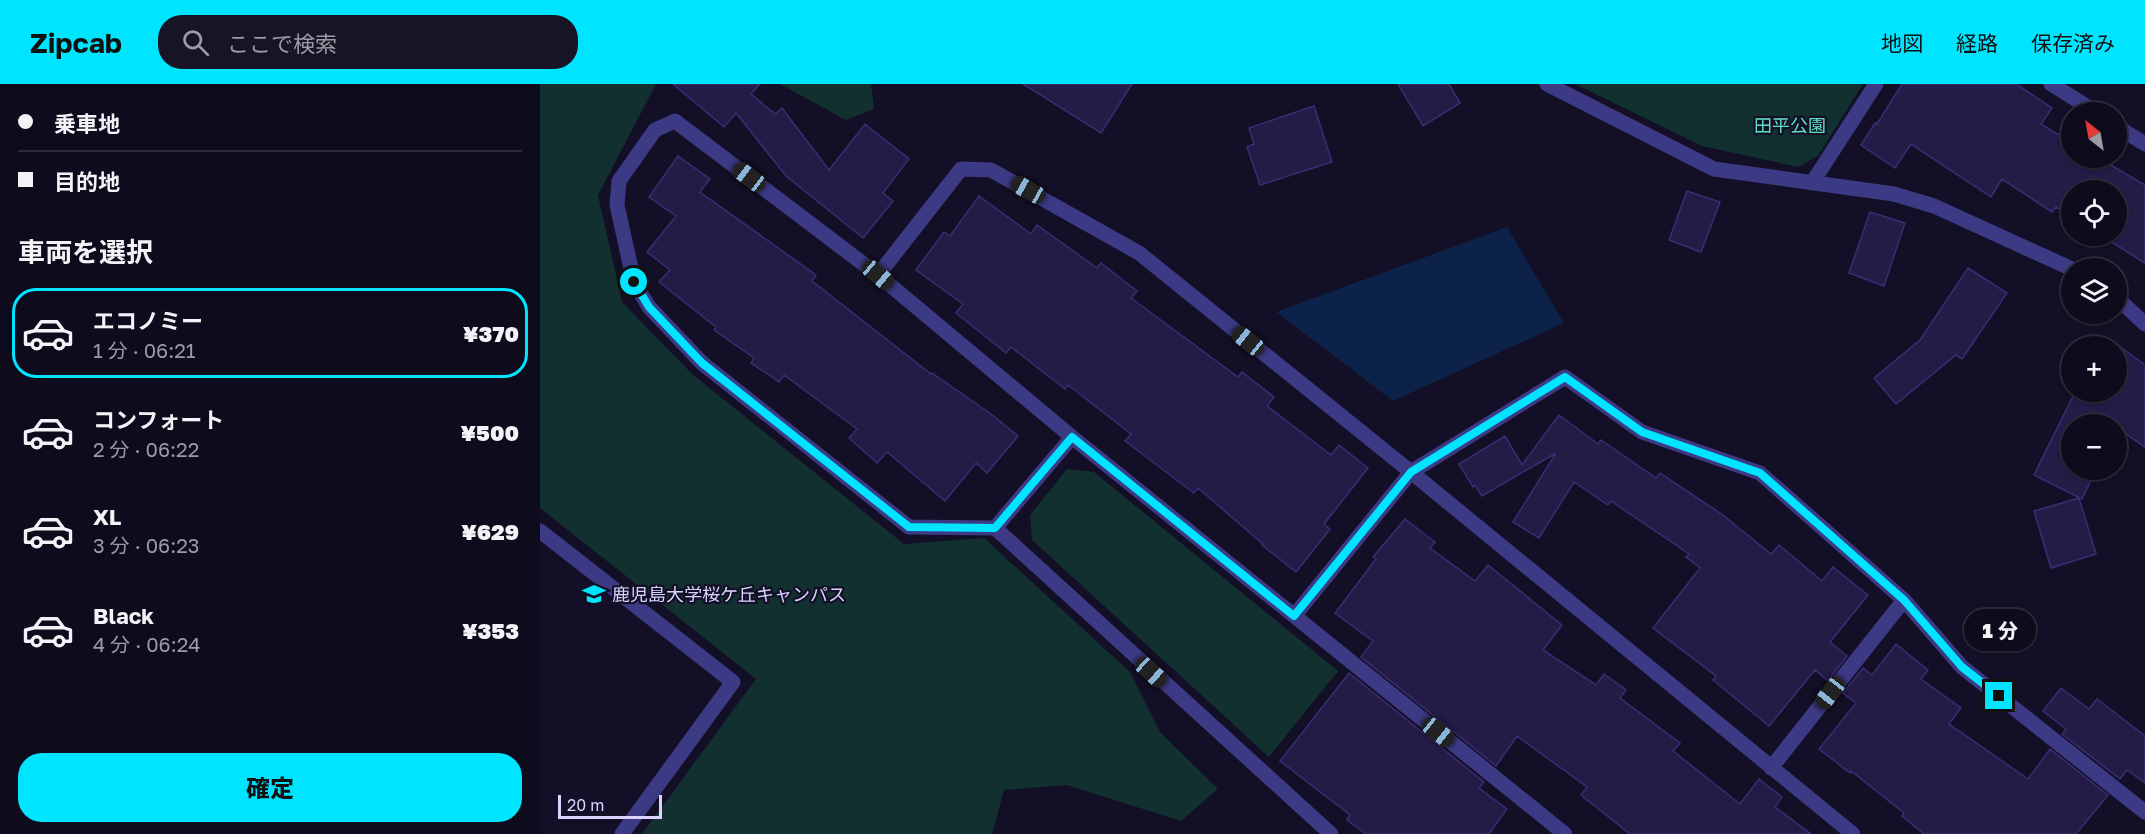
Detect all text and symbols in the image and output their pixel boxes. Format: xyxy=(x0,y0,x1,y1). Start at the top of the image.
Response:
search box xyxy=(158,15,578,69)
text: Zipcab xyxy=(30,26,122,59)
icon: search xyxy=(179,26,212,59)
text: ここで検索 xyxy=(227,30,337,57)
text: 地図 xyxy=(1881,30,1923,56)
text: 経路 xyxy=(1956,30,1998,56)
text: 保存済み xyxy=(2031,30,2115,56)
north arrow xyxy=(2061,102,2127,168)
map controls xyxy=(2061,102,2127,480)
text: 乗車地 xyxy=(54,110,120,137)
park label: 田平公園 xyxy=(1754,114,1826,136)
car xyxy=(729,159,769,195)
text: 目的地 xyxy=(54,168,120,195)
car xyxy=(1008,173,1048,207)
button: locate xyxy=(2061,180,2127,246)
text: 車両を選択 xyxy=(18,236,153,268)
car xyxy=(858,257,898,293)
button: layers xyxy=(2061,258,2127,324)
route start xyxy=(620,268,647,295)
icon: car xyxy=(21,306,75,360)
text: エコノミー xyxy=(93,307,203,334)
text: ¥370 xyxy=(463,320,519,347)
car xyxy=(1228,323,1268,359)
button: + xyxy=(2061,336,2127,402)
text: 1 分 · 06:21 xyxy=(93,338,196,362)
icon: car xyxy=(21,405,75,459)
text: コンフォート xyxy=(93,406,224,433)
button: − xyxy=(2061,414,2127,480)
text: ¥500 xyxy=(461,419,519,446)
text: 2 分 · 06:22 xyxy=(93,437,199,461)
text: XL xyxy=(93,503,121,530)
icon: car xyxy=(21,504,75,558)
text: ¥629 xyxy=(461,518,519,545)
text: 3 分 · 06:23 xyxy=(93,533,200,557)
school or university icon: 鹿児島大学桜ケ丘キャンパス xyxy=(581,581,607,607)
place label: 鹿児島大学桜ケ丘キャンパス xyxy=(612,583,846,605)
text: Black xyxy=(93,602,154,629)
icon: car xyxy=(21,603,75,657)
callout: 1 分 xyxy=(1963,609,2035,651)
text: ¥353 xyxy=(462,617,519,644)
text: 1 分 xyxy=(1982,618,2018,642)
text: 4 分 · 06:24 xyxy=(93,632,201,656)
car xyxy=(1132,653,1170,691)
car xyxy=(1812,673,1848,713)
route end xyxy=(1985,682,2012,709)
car xyxy=(1418,714,1458,750)
button: 確定 xyxy=(18,753,522,822)
scale bar xyxy=(558,792,662,820)
text: 20 m xyxy=(567,795,604,815)

